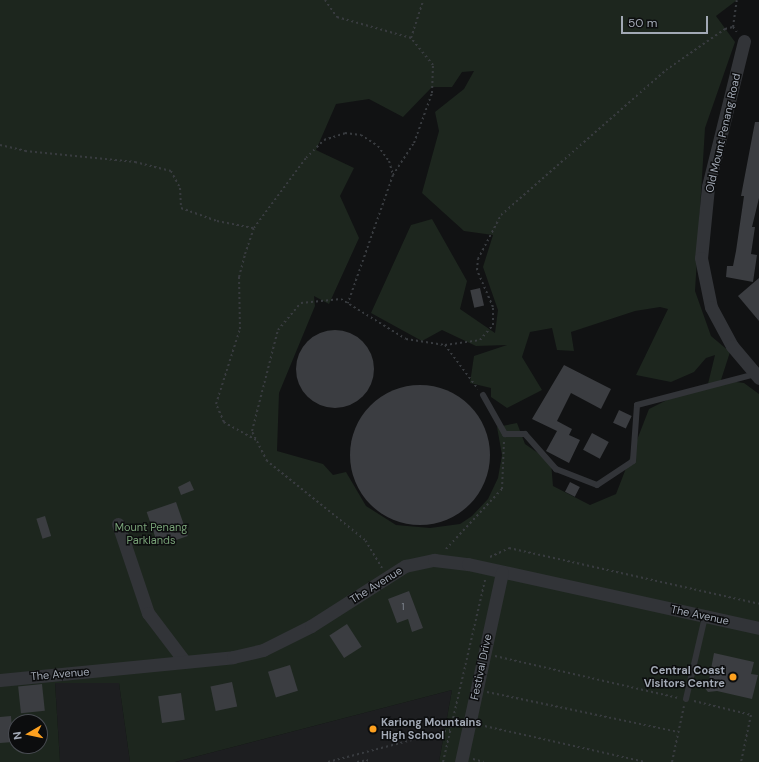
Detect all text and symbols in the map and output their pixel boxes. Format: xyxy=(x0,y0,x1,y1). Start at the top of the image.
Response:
scale bar xyxy=(623,8,710,34)
text: 50 m xyxy=(628,15,657,31)
street label: Old Mount Penang Road xyxy=(703,72,743,194)
park label: Mount Penang Parklands xyxy=(115,521,187,547)
street label: The Avenue xyxy=(347,564,405,606)
house number: 1 xyxy=(402,602,404,612)
street label: The Avenue xyxy=(670,602,730,628)
street label: Festival Drive xyxy=(468,633,494,701)
place label: Central Coast Visitors Centre xyxy=(644,664,725,690)
street label: The Avenue xyxy=(30,665,90,683)
marker: Central Coast Visitors Centre xyxy=(728,672,738,682)
north arrow xyxy=(8,714,48,754)
place label: Kariong Mountains High School xyxy=(381,716,481,742)
marker: Kariong Mountains High School xyxy=(368,724,378,734)
text: N xyxy=(10,731,25,741)

